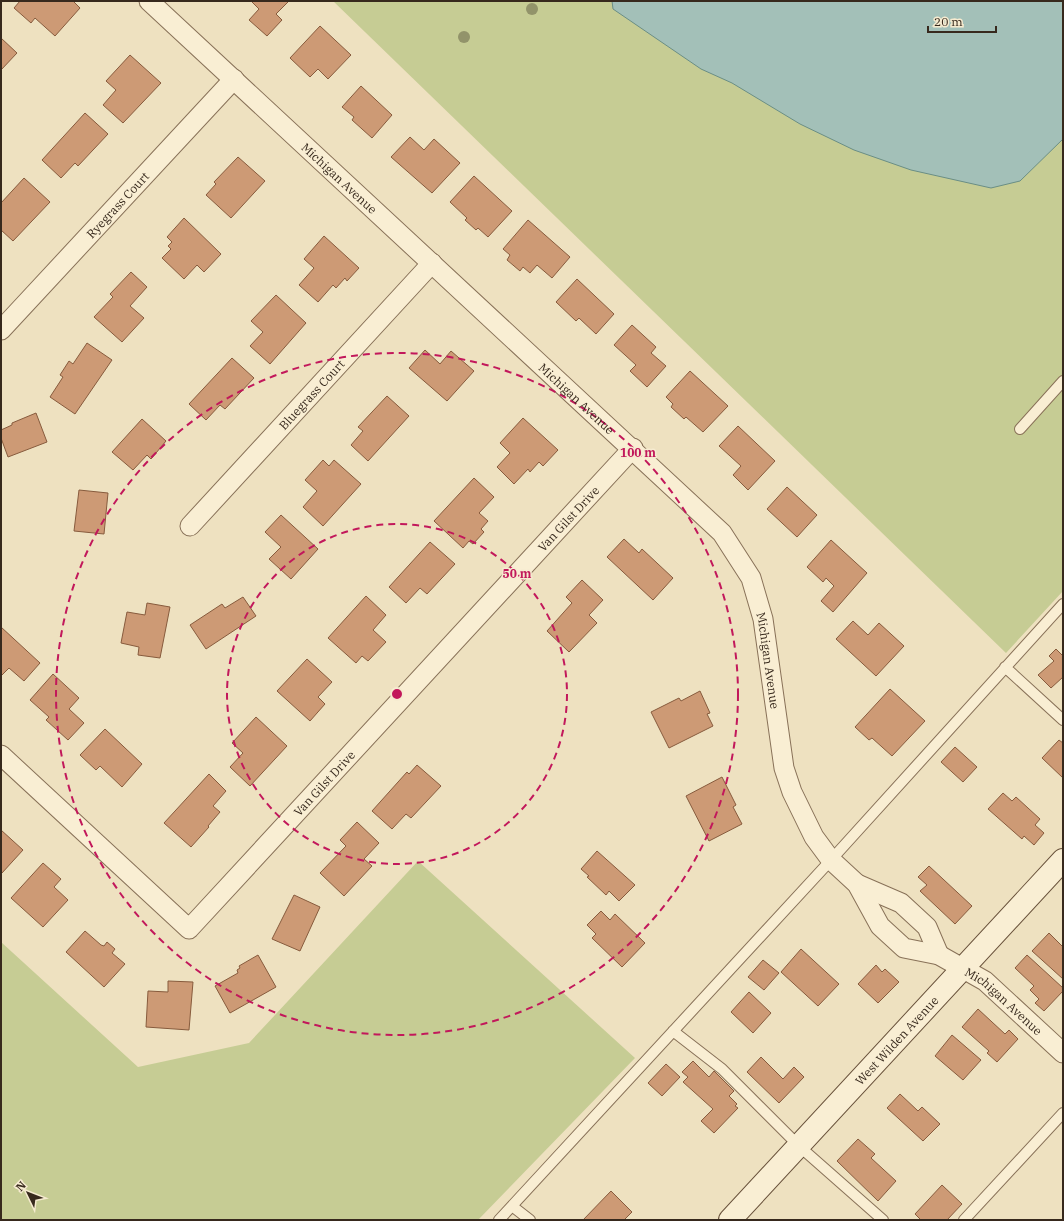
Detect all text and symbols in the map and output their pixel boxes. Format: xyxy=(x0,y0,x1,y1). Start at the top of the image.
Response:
scale bar xyxy=(928,8,996,34)
text: 20 m xyxy=(934,14,963,29)
street label: Michigan Avenue xyxy=(299,139,380,217)
street label: Ryegrass Court xyxy=(83,168,152,241)
street label: Bluegrass Court xyxy=(275,356,347,432)
street label: Michigan Avenue xyxy=(536,360,618,437)
text: 100 m xyxy=(620,445,656,460)
street label: Van Gilst Drive xyxy=(534,483,602,554)
text: 50 m xyxy=(503,566,532,581)
street label: Michigan Avenue xyxy=(754,610,783,710)
centre of rings xyxy=(390,687,404,701)
street label: Van Gilst Drive xyxy=(290,747,358,819)
street label: Michigan Avenue xyxy=(962,964,1046,1038)
street label: West Wilden Avenue xyxy=(852,993,941,1088)
north arrow xyxy=(8,1173,48,1213)
text: N xyxy=(13,1178,29,1194)

